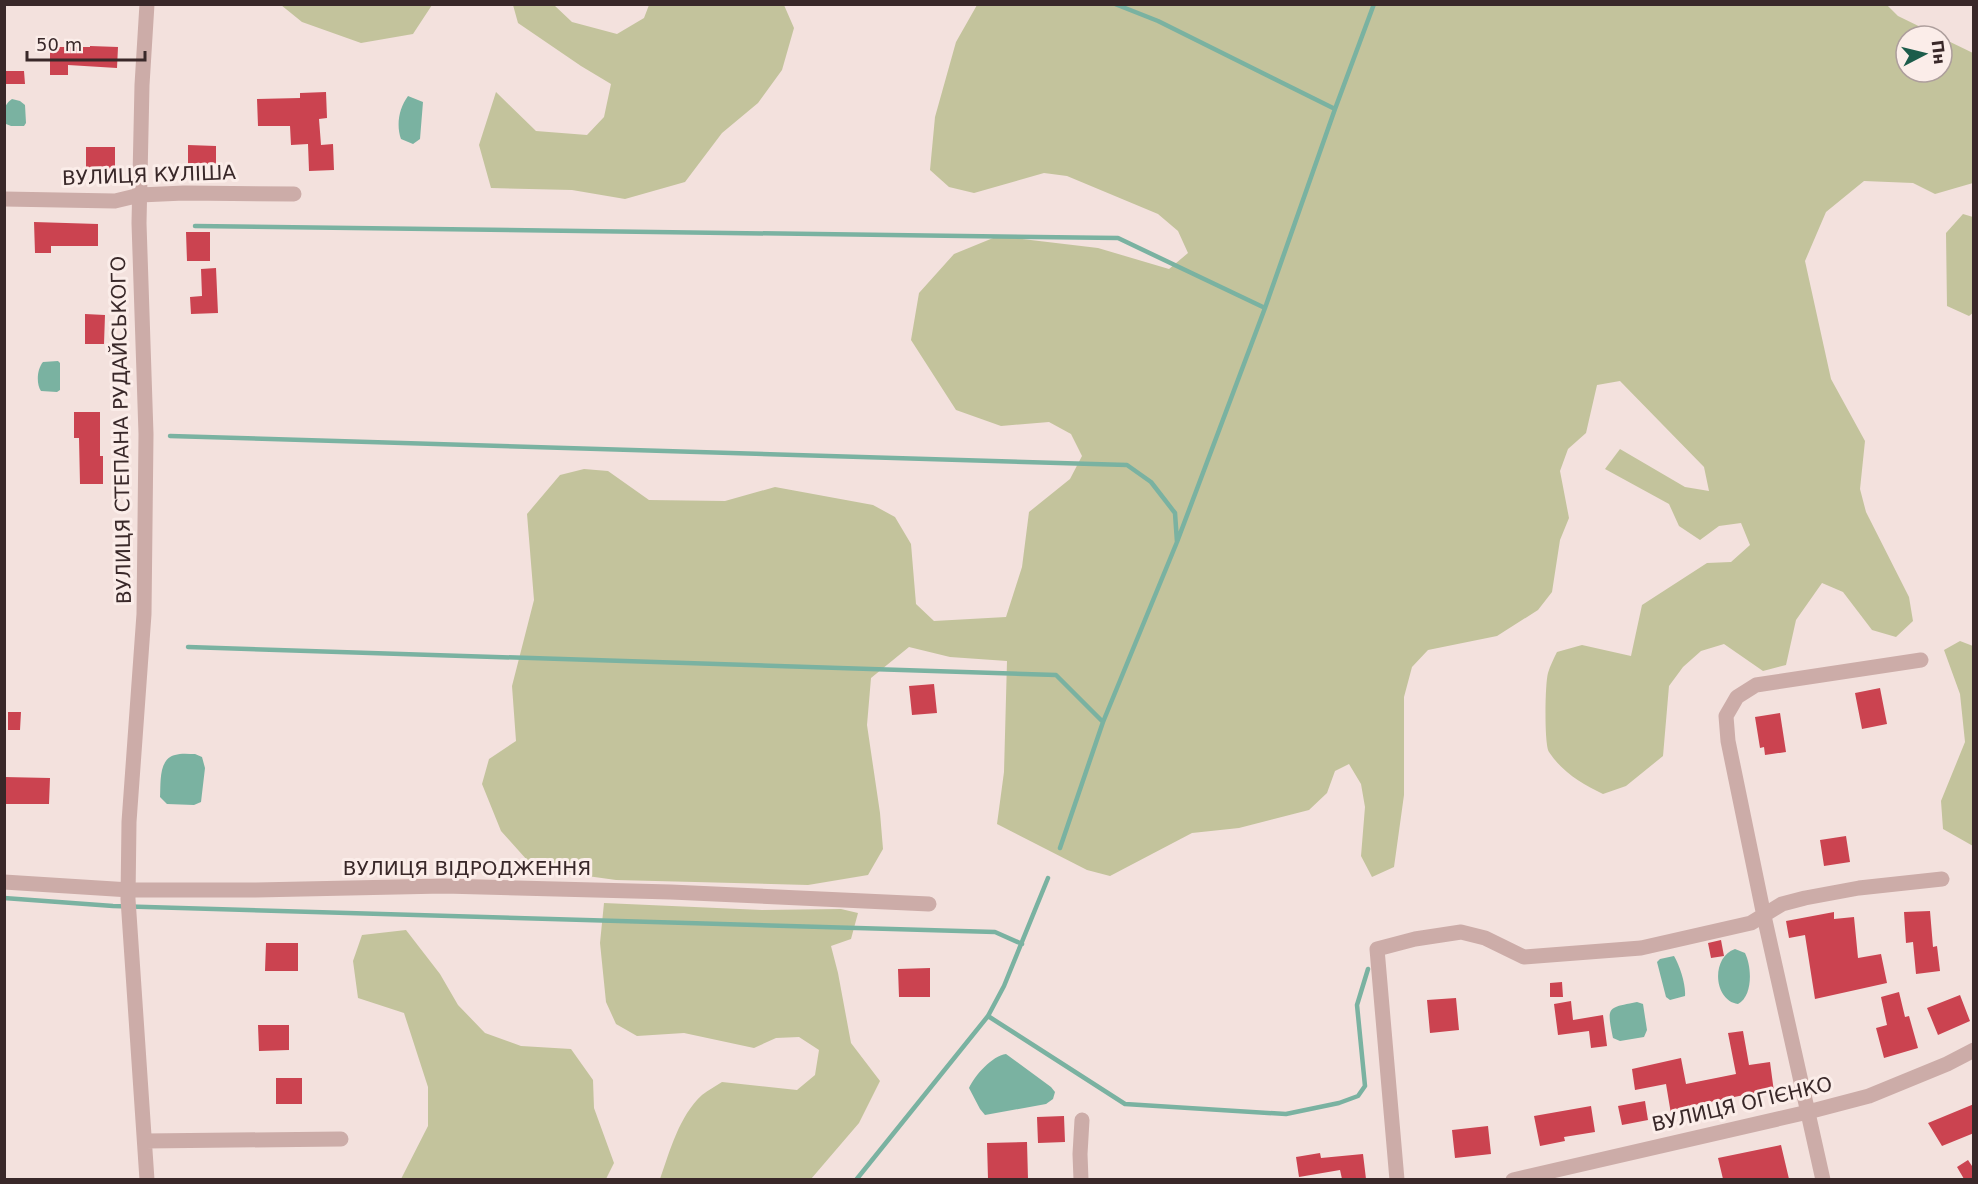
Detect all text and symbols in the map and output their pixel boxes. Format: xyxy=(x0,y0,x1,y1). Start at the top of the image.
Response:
scale bar xyxy=(27,24,146,62)
north arrow xyxy=(1894,24,1954,84)
text: 50 m xyxy=(36,34,82,55)
text: Пн xyxy=(1927,39,1949,66)
street label: ВУЛИЦЯ КУЛІША xyxy=(62,160,237,190)
street label: ВУЛИЦЯ СТЕПАНА РУДАЙСЬКОГО xyxy=(106,256,136,604)
street label: ВУЛИЦЯ ВІДРОДЖЕННЯ xyxy=(343,856,591,880)
street label: ВУЛИЦЯ ОГІЄНКО xyxy=(1649,1072,1835,1136)

